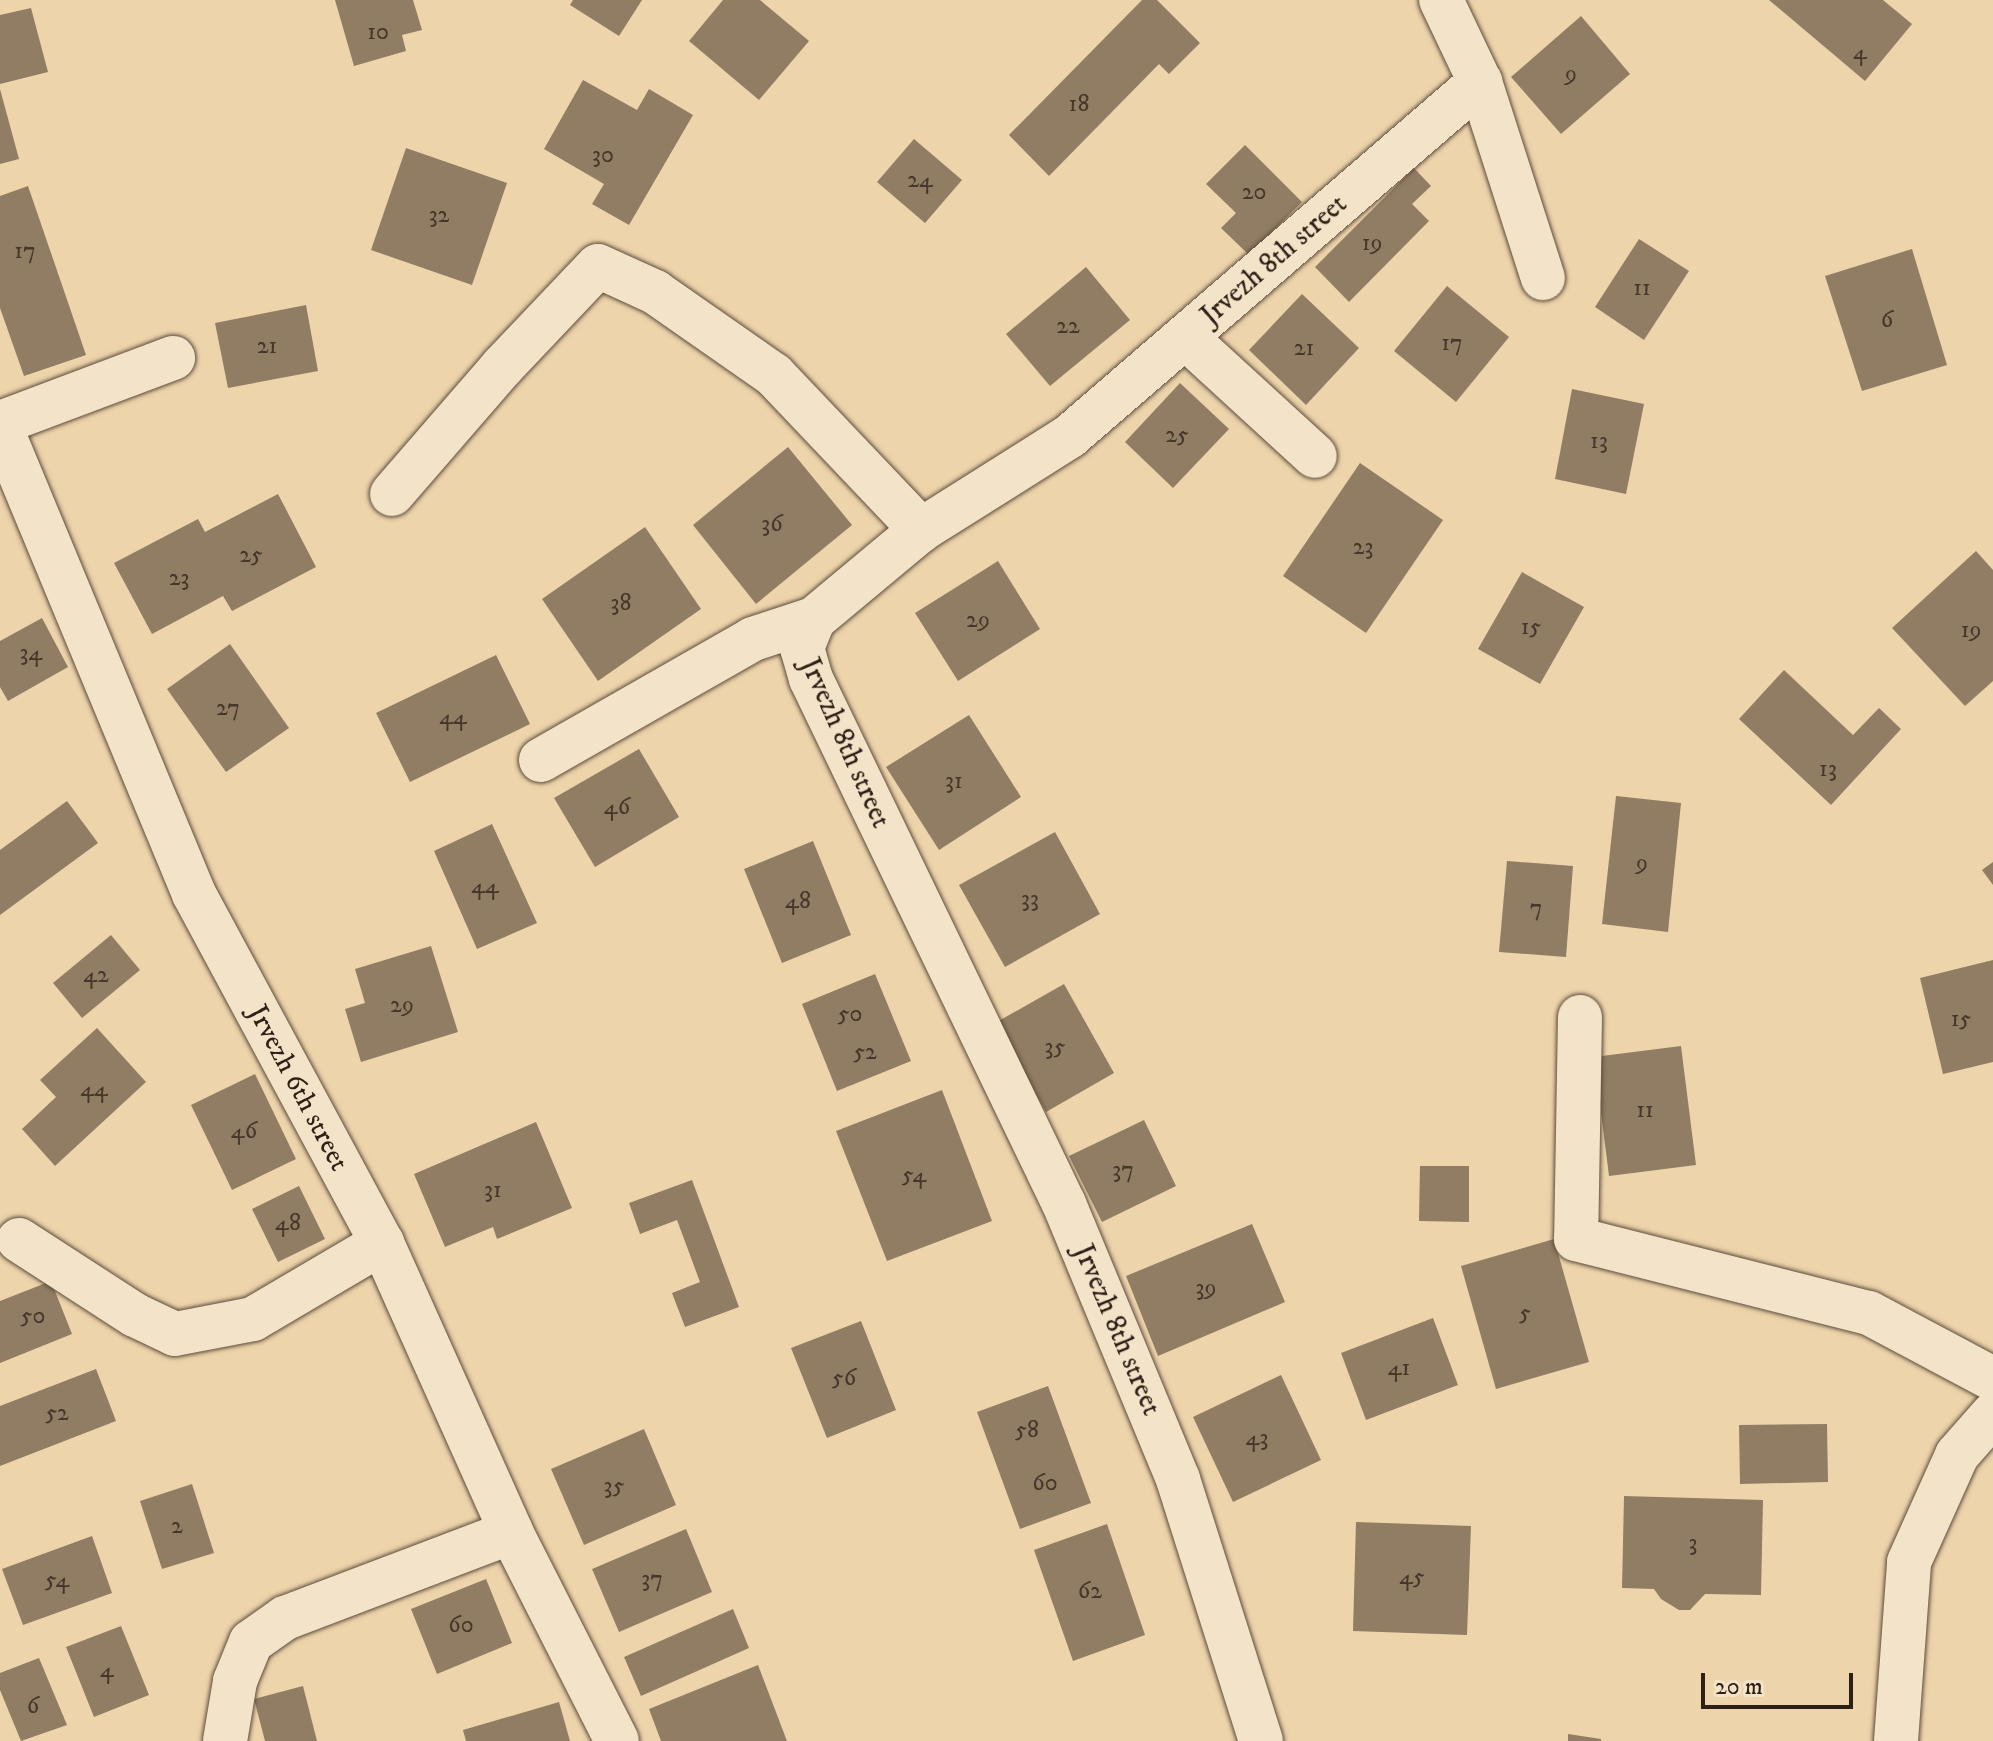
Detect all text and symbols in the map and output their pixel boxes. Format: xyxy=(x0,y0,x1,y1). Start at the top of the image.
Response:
house number: 10 xyxy=(367,19,389,47)
house number: 4 xyxy=(1853,39,1867,67)
house number: 9 xyxy=(1565,61,1577,89)
house number: 18 xyxy=(1069,91,1089,119)
house number: 30 xyxy=(592,142,614,170)
house number: 24 xyxy=(907,167,933,195)
house number: 20 xyxy=(1242,179,1266,207)
street label: Jrvezh 8th street xyxy=(1194,187,1354,333)
house number: 32 xyxy=(429,202,449,230)
house number: 19 xyxy=(1362,230,1382,258)
house number: 17 xyxy=(14,238,36,266)
house number: 11 xyxy=(1633,275,1651,303)
house number: 6 xyxy=(1881,307,1893,335)
house number: 22 xyxy=(1056,313,1080,341)
house number: 17 xyxy=(1441,330,1463,358)
house number: 21 xyxy=(257,333,277,361)
house number: 21 xyxy=(1294,335,1314,363)
house number: 25 xyxy=(1165,422,1189,450)
house number: 13 xyxy=(1590,428,1608,456)
house number: 36 xyxy=(761,511,783,539)
house number: 23 xyxy=(1353,534,1373,562)
house number: 25 xyxy=(239,542,263,570)
house number: 23 xyxy=(169,565,189,593)
house number: 38 xyxy=(611,590,631,618)
house number: 29 xyxy=(966,607,990,635)
house number: 15 xyxy=(1521,614,1541,642)
house number: 19 xyxy=(1961,617,1981,645)
house number: 34 xyxy=(20,640,42,668)
street label: Jrvezh 8th street xyxy=(793,653,897,833)
house number: 27 xyxy=(216,695,240,723)
house number: 44 xyxy=(439,704,467,732)
house number: 13 xyxy=(1819,756,1837,784)
house number: 31 xyxy=(945,768,963,796)
house number: 46 xyxy=(604,794,630,822)
house number: 9 xyxy=(1636,850,1648,878)
house number: 44 xyxy=(471,873,499,901)
house number: 33 xyxy=(1021,886,1039,914)
house number: 48 xyxy=(785,888,811,916)
house number: 7 xyxy=(1530,895,1542,923)
house number: 42 xyxy=(83,962,109,990)
house number: 29 xyxy=(390,992,414,1020)
street label: Jrvezh 6th street xyxy=(240,999,356,1177)
house number: 50 xyxy=(838,1001,862,1029)
house number: 15 xyxy=(1951,1006,1971,1034)
house number: 35 xyxy=(1045,1034,1065,1062)
house number: 52 xyxy=(853,1039,877,1067)
house number: 44 xyxy=(80,1076,108,1104)
house number: 11 xyxy=(1636,1097,1654,1125)
house number: 46 xyxy=(231,1118,257,1146)
house number: 37 xyxy=(1112,1157,1134,1185)
house number: 54 xyxy=(902,1162,926,1190)
house number: 31 xyxy=(484,1177,502,1205)
house number: 48 xyxy=(275,1210,301,1238)
street label: Jrvezh 8th street xyxy=(1066,1239,1168,1421)
house number: 39 xyxy=(1196,1275,1216,1303)
house number: 5 xyxy=(1519,1300,1531,1328)
house number: 50 xyxy=(21,1303,45,1331)
house number: 41 xyxy=(1388,1355,1410,1383)
house number: 56 xyxy=(832,1365,856,1393)
house number: 52 xyxy=(45,1400,69,1428)
house number: 58 xyxy=(1015,1417,1039,1445)
house number: 43 xyxy=(1246,1425,1268,1453)
house number: 60 xyxy=(1032,1470,1058,1498)
house number: 35 xyxy=(604,1473,624,1501)
house number: 2 xyxy=(171,1513,183,1541)
house number: 3 xyxy=(1689,1530,1697,1558)
house number: 45 xyxy=(1399,1564,1425,1592)
house number: 37 xyxy=(641,1566,663,1594)
house number: 54 xyxy=(45,1567,69,1595)
house number: 62 xyxy=(1078,1578,1102,1606)
house number: 60 xyxy=(448,1612,474,1640)
house number: 4 xyxy=(100,1657,114,1685)
scale bar xyxy=(1705,1657,1857,1707)
text: 20 m xyxy=(1715,1672,1763,1702)
house number: 6 xyxy=(27,1693,39,1721)

